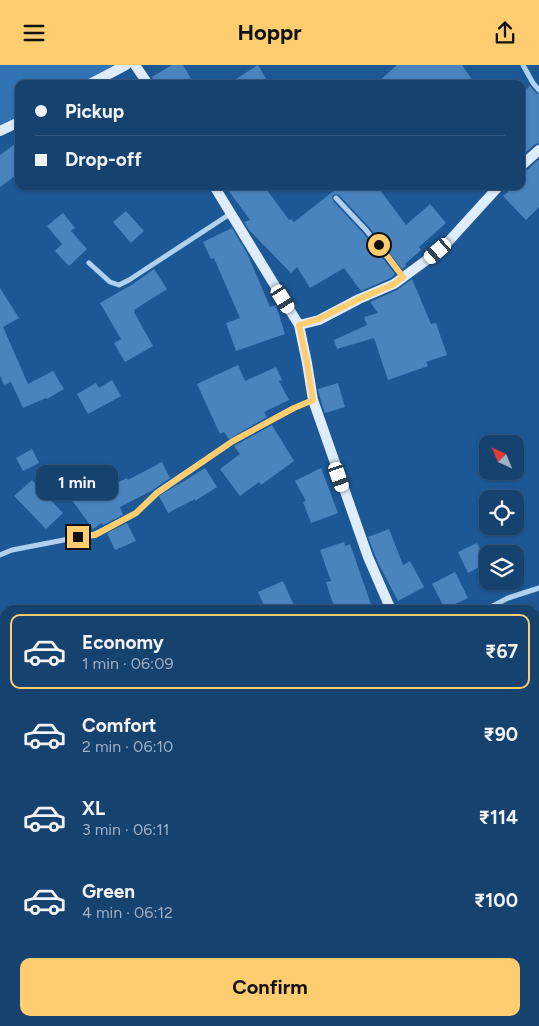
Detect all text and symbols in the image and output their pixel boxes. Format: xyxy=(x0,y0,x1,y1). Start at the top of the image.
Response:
icon: menu xyxy=(20,19,48,47)
text: Hoppr xyxy=(237,19,302,46)
icon: share xyxy=(491,19,519,47)
text: Pickup xyxy=(65,100,124,123)
text: Drop-off xyxy=(65,148,142,171)
route start xyxy=(368,234,390,256)
car xyxy=(421,235,454,267)
car xyxy=(268,282,297,316)
north arrow xyxy=(479,435,524,480)
map controls xyxy=(479,435,524,590)
car xyxy=(327,460,350,494)
callout: 1 min xyxy=(37,465,119,499)
text: 1 min xyxy=(58,473,96,492)
button: locate xyxy=(479,490,524,535)
route end xyxy=(67,526,89,548)
button: layers xyxy=(479,545,524,590)
icon: car xyxy=(22,629,67,674)
text: Economy xyxy=(82,631,164,654)
text: ₹67 xyxy=(485,640,518,663)
text: 1 min · 06:09 xyxy=(82,654,173,673)
icon: car xyxy=(22,712,67,757)
text: Comfort xyxy=(82,714,157,737)
text: ₹90 xyxy=(483,723,518,746)
text: 2 min · 06:10 xyxy=(82,737,173,756)
icon: car xyxy=(22,795,67,840)
text: XL xyxy=(82,797,105,820)
text: ₹114 xyxy=(479,806,518,829)
text: 3 min · 06:11 xyxy=(82,820,169,839)
icon: car xyxy=(22,878,67,923)
text: Green xyxy=(82,880,135,903)
text: ₹100 xyxy=(474,889,518,912)
text: 4 min · 06:12 xyxy=(82,903,173,922)
button: Confirm xyxy=(20,958,520,1016)

